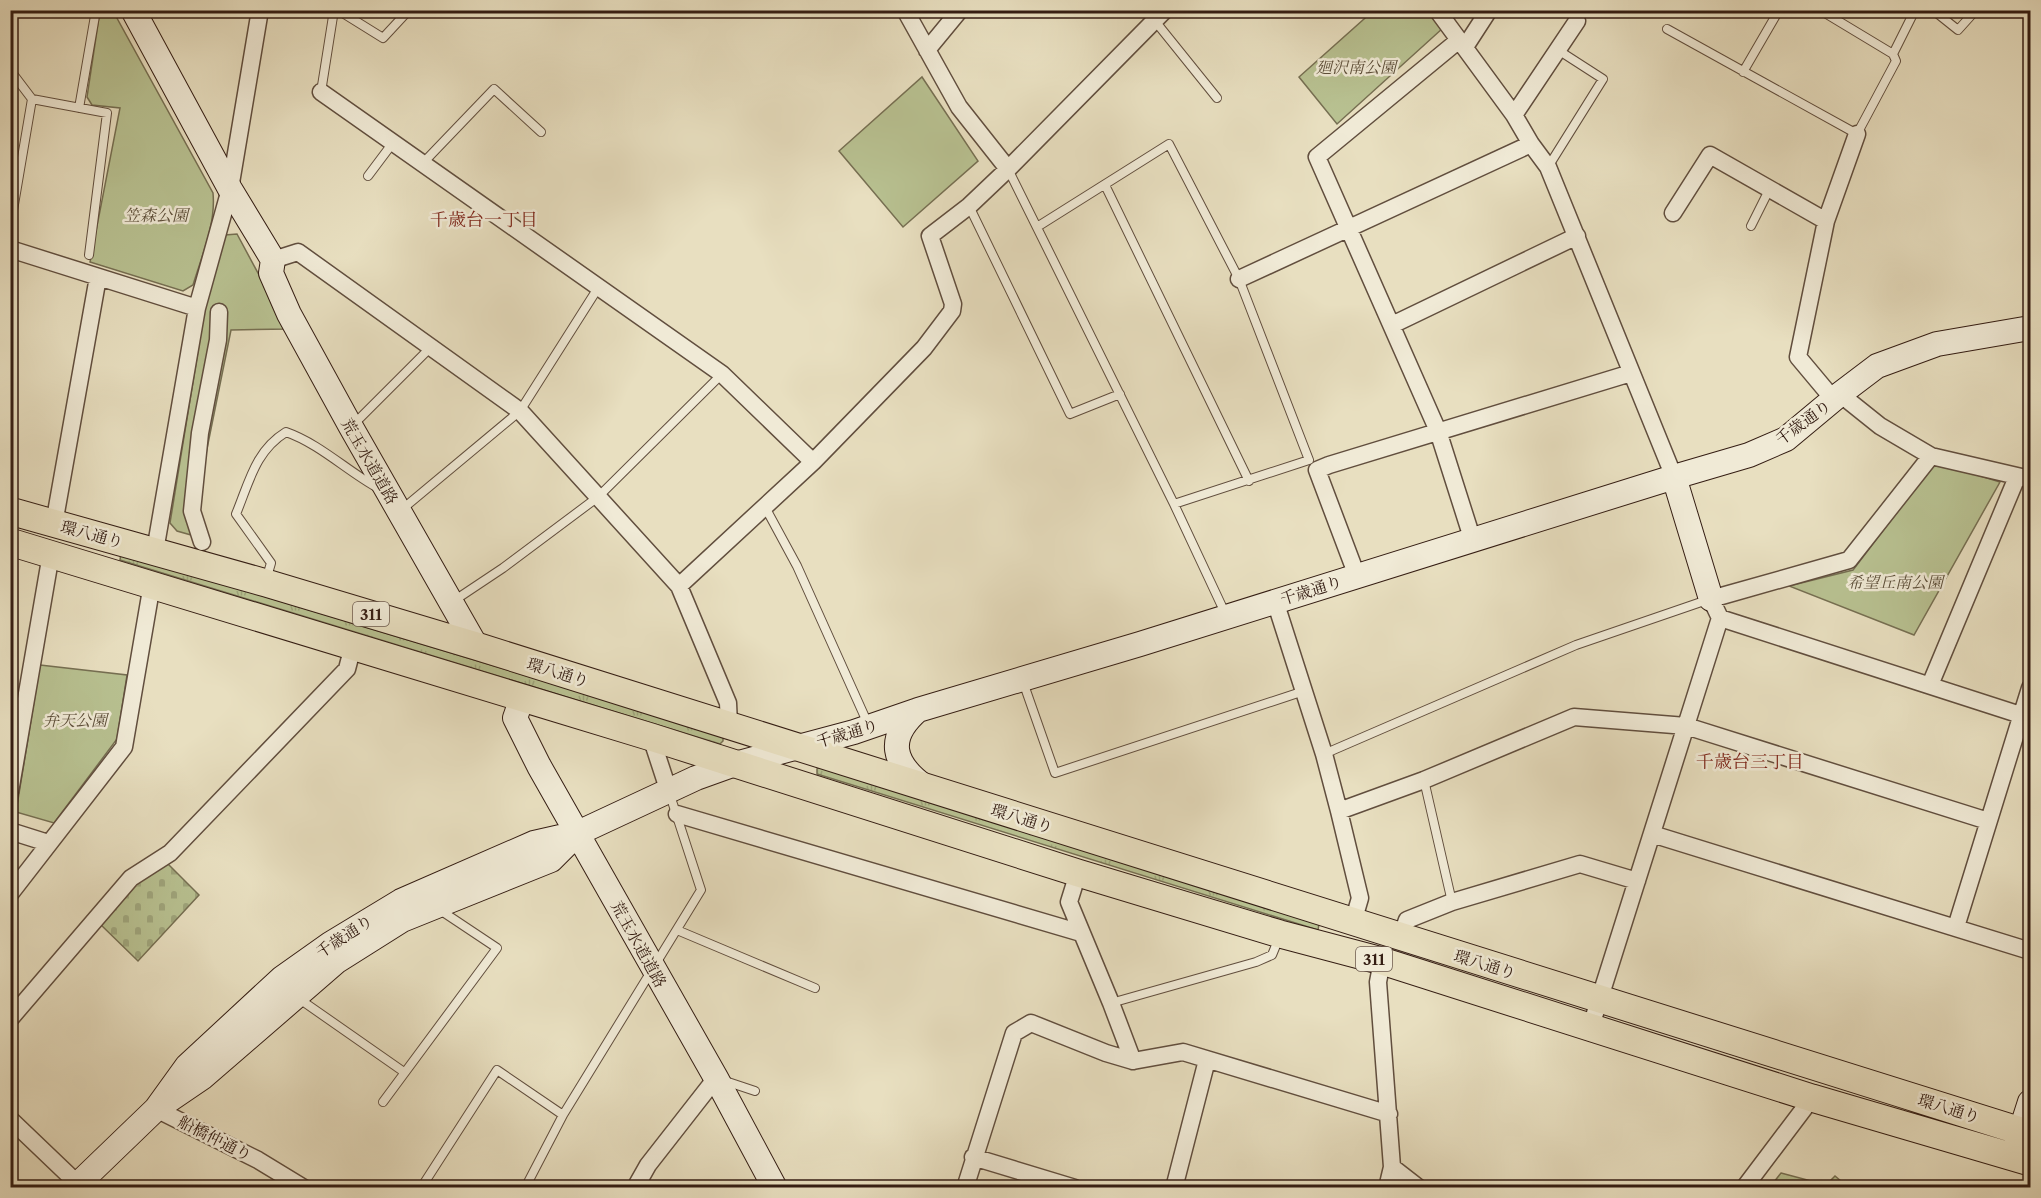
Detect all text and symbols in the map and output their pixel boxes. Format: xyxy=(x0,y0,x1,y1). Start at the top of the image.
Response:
park label: 廻沢南公園 xyxy=(1316,57,1399,77)
park label: 笠森公園 xyxy=(124,205,191,225)
district label: 千歳台一丁目 xyxy=(430,209,538,231)
street label: 千歳通り xyxy=(1771,395,1835,449)
street label: 荒玉水道道路 xyxy=(337,414,403,508)
street label: 環八通り xyxy=(58,516,126,552)
street label: 千歳通り xyxy=(1277,571,1345,609)
park label: 希望丘南公園 xyxy=(1847,572,1946,592)
road number: 311 xyxy=(353,602,389,626)
street label: 環八通り xyxy=(524,653,592,691)
park label: 弁天公園 xyxy=(43,710,110,730)
street label: 千歳通り xyxy=(813,715,881,751)
district label: 千歳台三丁目 xyxy=(1696,751,1804,773)
street label: 環八通り xyxy=(988,799,1056,837)
street label: 荒玉水道道路 xyxy=(607,897,671,991)
street label: 千歳通り xyxy=(312,910,376,962)
street label: 環八通り xyxy=(1451,945,1519,983)
road number: 311 xyxy=(1356,947,1392,971)
street label: 環八通り xyxy=(1915,1089,1983,1127)
street label: 船橋仲通り xyxy=(175,1111,255,1165)

